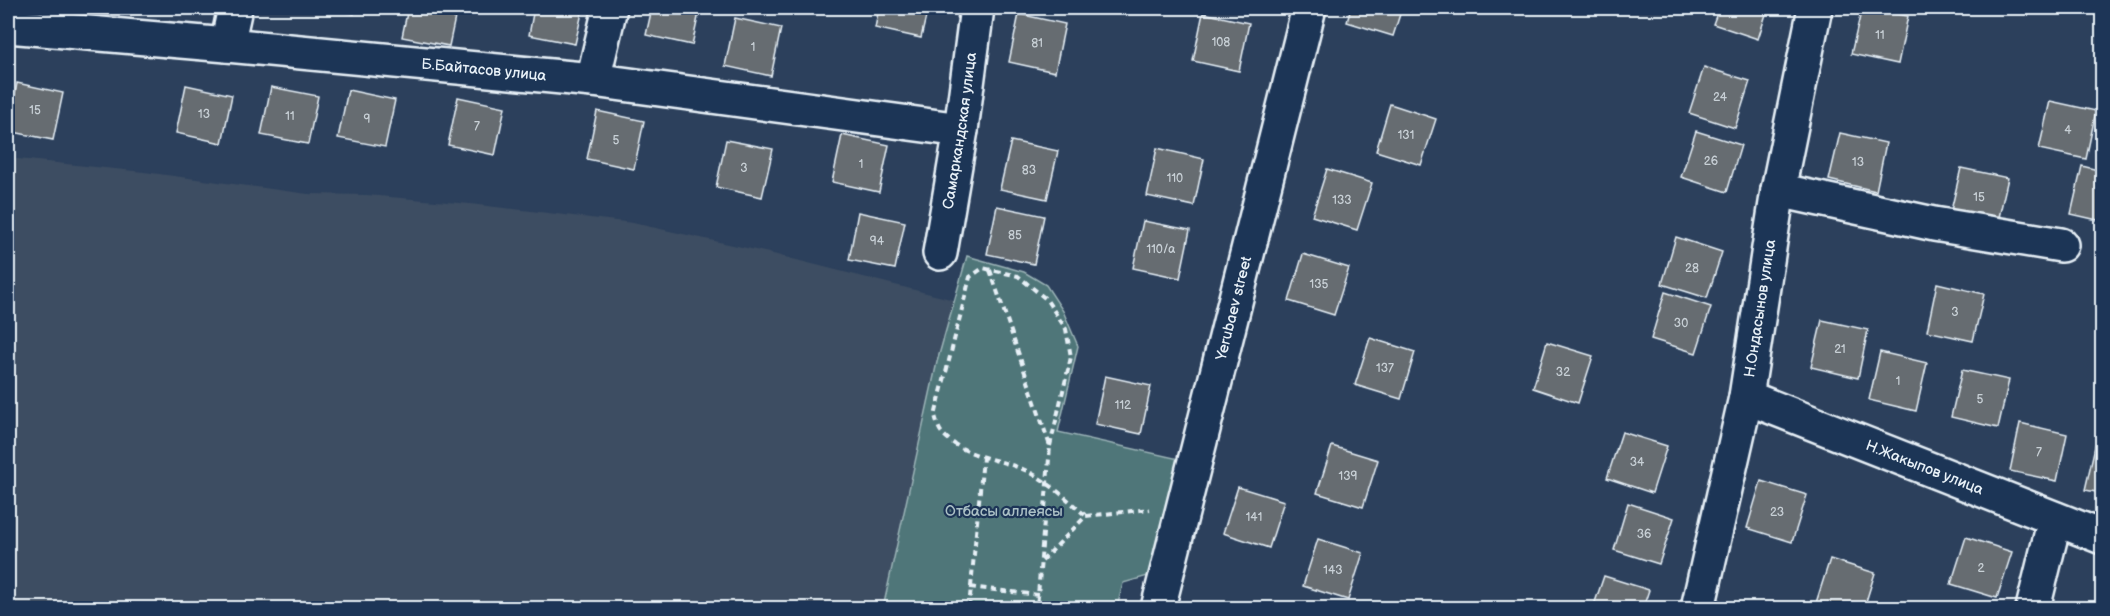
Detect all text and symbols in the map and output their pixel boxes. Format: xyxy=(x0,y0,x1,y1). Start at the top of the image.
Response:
house number: 11 xyxy=(1875,28,1885,43)
house number: 108 xyxy=(1212,35,1230,50)
house number: 81 xyxy=(1031,36,1043,51)
house number: 1 xyxy=(751,40,755,55)
street label: Самаркандская улица xyxy=(939,51,981,211)
street label: Б.Байтасов улица xyxy=(421,55,547,86)
house number: 24 xyxy=(1713,90,1728,105)
house number: 15 xyxy=(29,103,41,118)
house number: 13 xyxy=(198,107,210,122)
house number: 11 xyxy=(285,109,295,124)
house number: 9 xyxy=(364,112,371,127)
house number: 7 xyxy=(474,119,480,134)
house number: 4 xyxy=(2064,123,2072,138)
house number: 131 xyxy=(1398,128,1414,143)
house number: 5 xyxy=(613,133,620,148)
house number: 26 xyxy=(1704,154,1718,169)
house number: 13 xyxy=(1852,155,1864,170)
house number: 1 xyxy=(859,157,863,172)
house number: 3 xyxy=(740,161,748,176)
house number: 83 xyxy=(1022,163,1036,178)
house number: 110 xyxy=(1167,171,1183,186)
house number: 15 xyxy=(1973,190,1985,205)
house number: 133 xyxy=(1332,193,1352,208)
house number: 85 xyxy=(1008,228,1022,243)
house number: 94 xyxy=(870,234,885,249)
street label: Н.Ондасынов улица xyxy=(1740,238,1780,379)
house number: 110/а xyxy=(1147,242,1175,257)
street label: Yerubaev street xyxy=(1211,254,1256,364)
house number: 28 xyxy=(1685,261,1699,276)
house number: 135 xyxy=(1310,277,1329,292)
house number: 3 xyxy=(1951,305,1959,320)
house number: 30 xyxy=(1674,316,1688,331)
house number: 21 xyxy=(1834,342,1846,357)
house number: 137 xyxy=(1376,361,1394,376)
house number: 32 xyxy=(1556,365,1570,380)
house number: 1 xyxy=(1896,374,1900,389)
house number: 5 xyxy=(1977,392,1984,407)
house number: 112 xyxy=(1115,398,1131,413)
street label: Н.Жакыпов улица xyxy=(1863,436,1986,499)
house number: 7 xyxy=(2036,445,2042,460)
house number: 34 xyxy=(1630,455,1645,470)
house number: 139 xyxy=(1339,469,1358,484)
park label: Отбасы аллеясы xyxy=(945,502,1063,521)
house number: 23 xyxy=(1770,505,1784,520)
house number: 141 xyxy=(1246,510,1262,525)
house number: 36 xyxy=(1637,527,1651,542)
house number: 2 xyxy=(1977,561,1985,576)
house number: 143 xyxy=(1323,563,1343,578)

